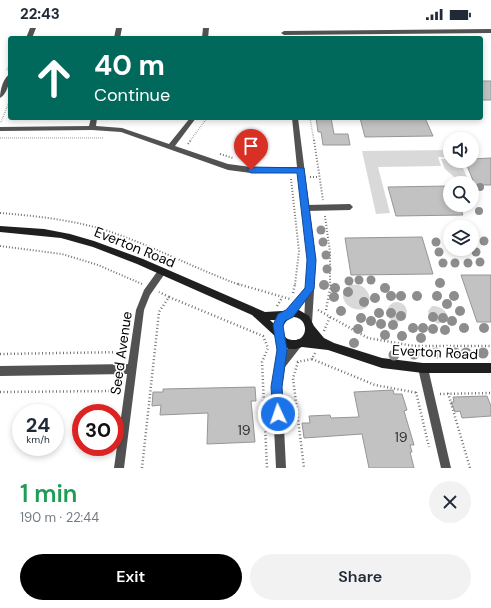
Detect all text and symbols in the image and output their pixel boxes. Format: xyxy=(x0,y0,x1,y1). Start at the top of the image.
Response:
text: 22:43 xyxy=(20,4,60,24)
text: 40 m xyxy=(94,47,165,84)
icon: ahead xyxy=(28,52,80,104)
text: Continue xyxy=(94,83,170,107)
pin xyxy=(234,129,268,170)
map controls xyxy=(443,132,479,256)
button: sound xyxy=(443,132,479,168)
icon: arrive xyxy=(240,135,262,157)
button: search xyxy=(443,176,479,212)
button: layers xyxy=(443,220,479,256)
street label: Everton Road xyxy=(92,223,178,271)
street label: Seed Avenue xyxy=(106,310,136,396)
street label: Everton Road xyxy=(392,341,478,363)
position arrow xyxy=(257,393,299,435)
speed limit sign: 30 xyxy=(72,404,124,456)
text: 24 xyxy=(26,412,50,438)
house number: 19 xyxy=(237,421,251,439)
house number: 19 xyxy=(394,428,408,446)
text: km/h xyxy=(26,433,50,446)
text: 1 min xyxy=(20,478,77,509)
button: close xyxy=(429,481,471,523)
text: 190 m · 22:44 xyxy=(20,509,99,526)
button: Exit xyxy=(20,554,242,600)
button: Share xyxy=(250,554,471,600)

